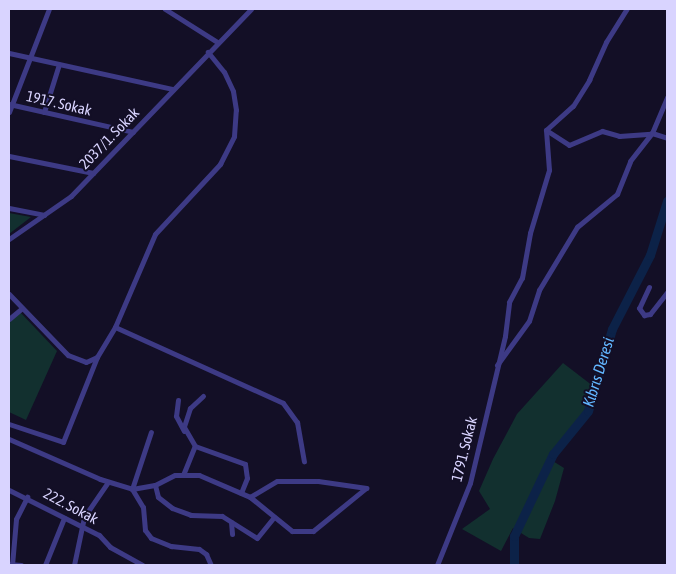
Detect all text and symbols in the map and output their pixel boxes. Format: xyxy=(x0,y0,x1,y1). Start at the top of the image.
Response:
street label: 1917. Sokak xyxy=(25,87,93,119)
street label: 2037/1. Sokak xyxy=(75,103,143,173)
water label: Kıbrıs Deresi xyxy=(578,335,618,409)
street label: 1791. Sokak xyxy=(447,415,481,483)
street label: 222. Sokak xyxy=(41,484,101,528)

